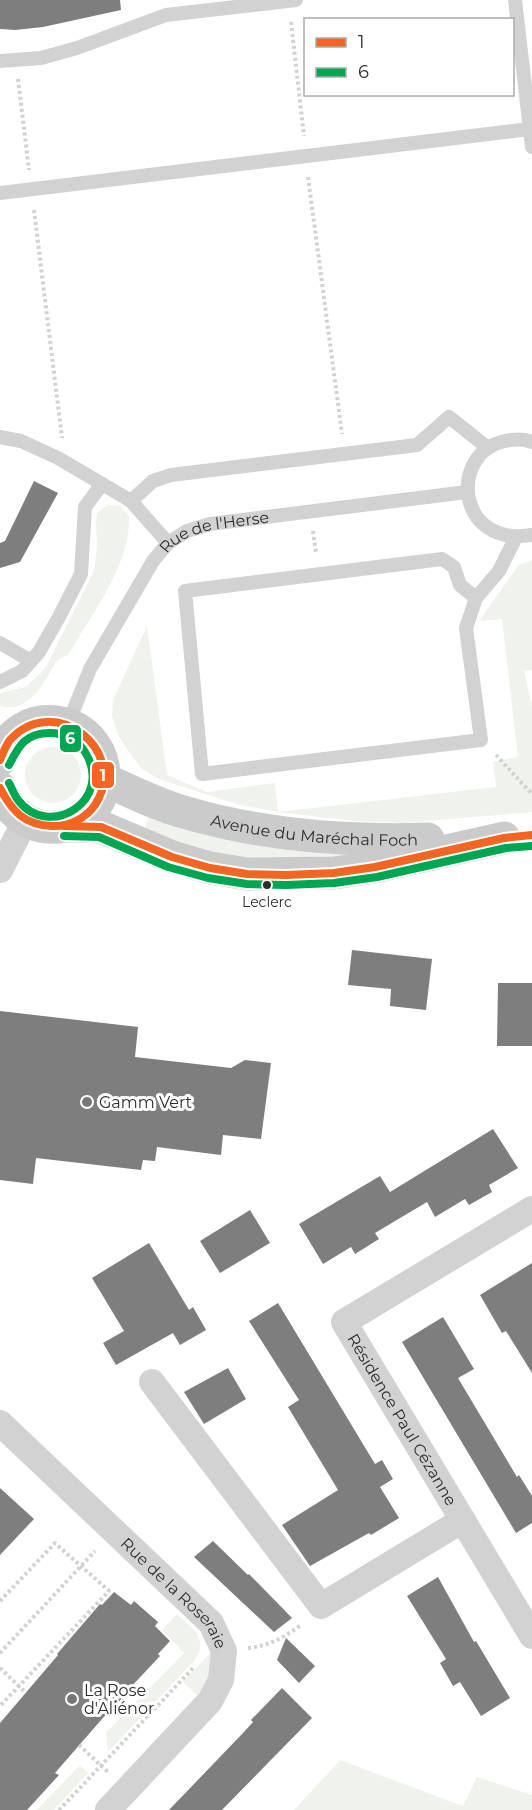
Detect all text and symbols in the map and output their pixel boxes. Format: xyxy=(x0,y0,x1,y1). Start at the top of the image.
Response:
legend xyxy=(304,18,514,96)
text: 1 xyxy=(358,31,365,53)
text: 6 xyxy=(358,61,369,83)
street label: Rue de l'Herse xyxy=(155,507,270,556)
line badge: 6 xyxy=(59,724,82,753)
text: 6 xyxy=(65,729,75,748)
line badge: 1 xyxy=(91,761,115,789)
text: 1 xyxy=(100,766,106,785)
street label: Avenue du Maréchal Foch xyxy=(209,810,418,849)
marker: Leclerc xyxy=(261,879,273,891)
place label: Leclerc xyxy=(242,893,292,911)
place label: Gamm Vert xyxy=(99,1093,193,1112)
marker: Gamm Vert xyxy=(80,1095,94,1109)
street label: Résidence Paul Cézanne xyxy=(344,1330,461,1509)
street label: Rue de la Roseraie xyxy=(117,1533,231,1651)
place label: La Rose d'Aliénor xyxy=(84,1681,154,1718)
marker: La Rose d'Aliénor xyxy=(65,1692,79,1706)

